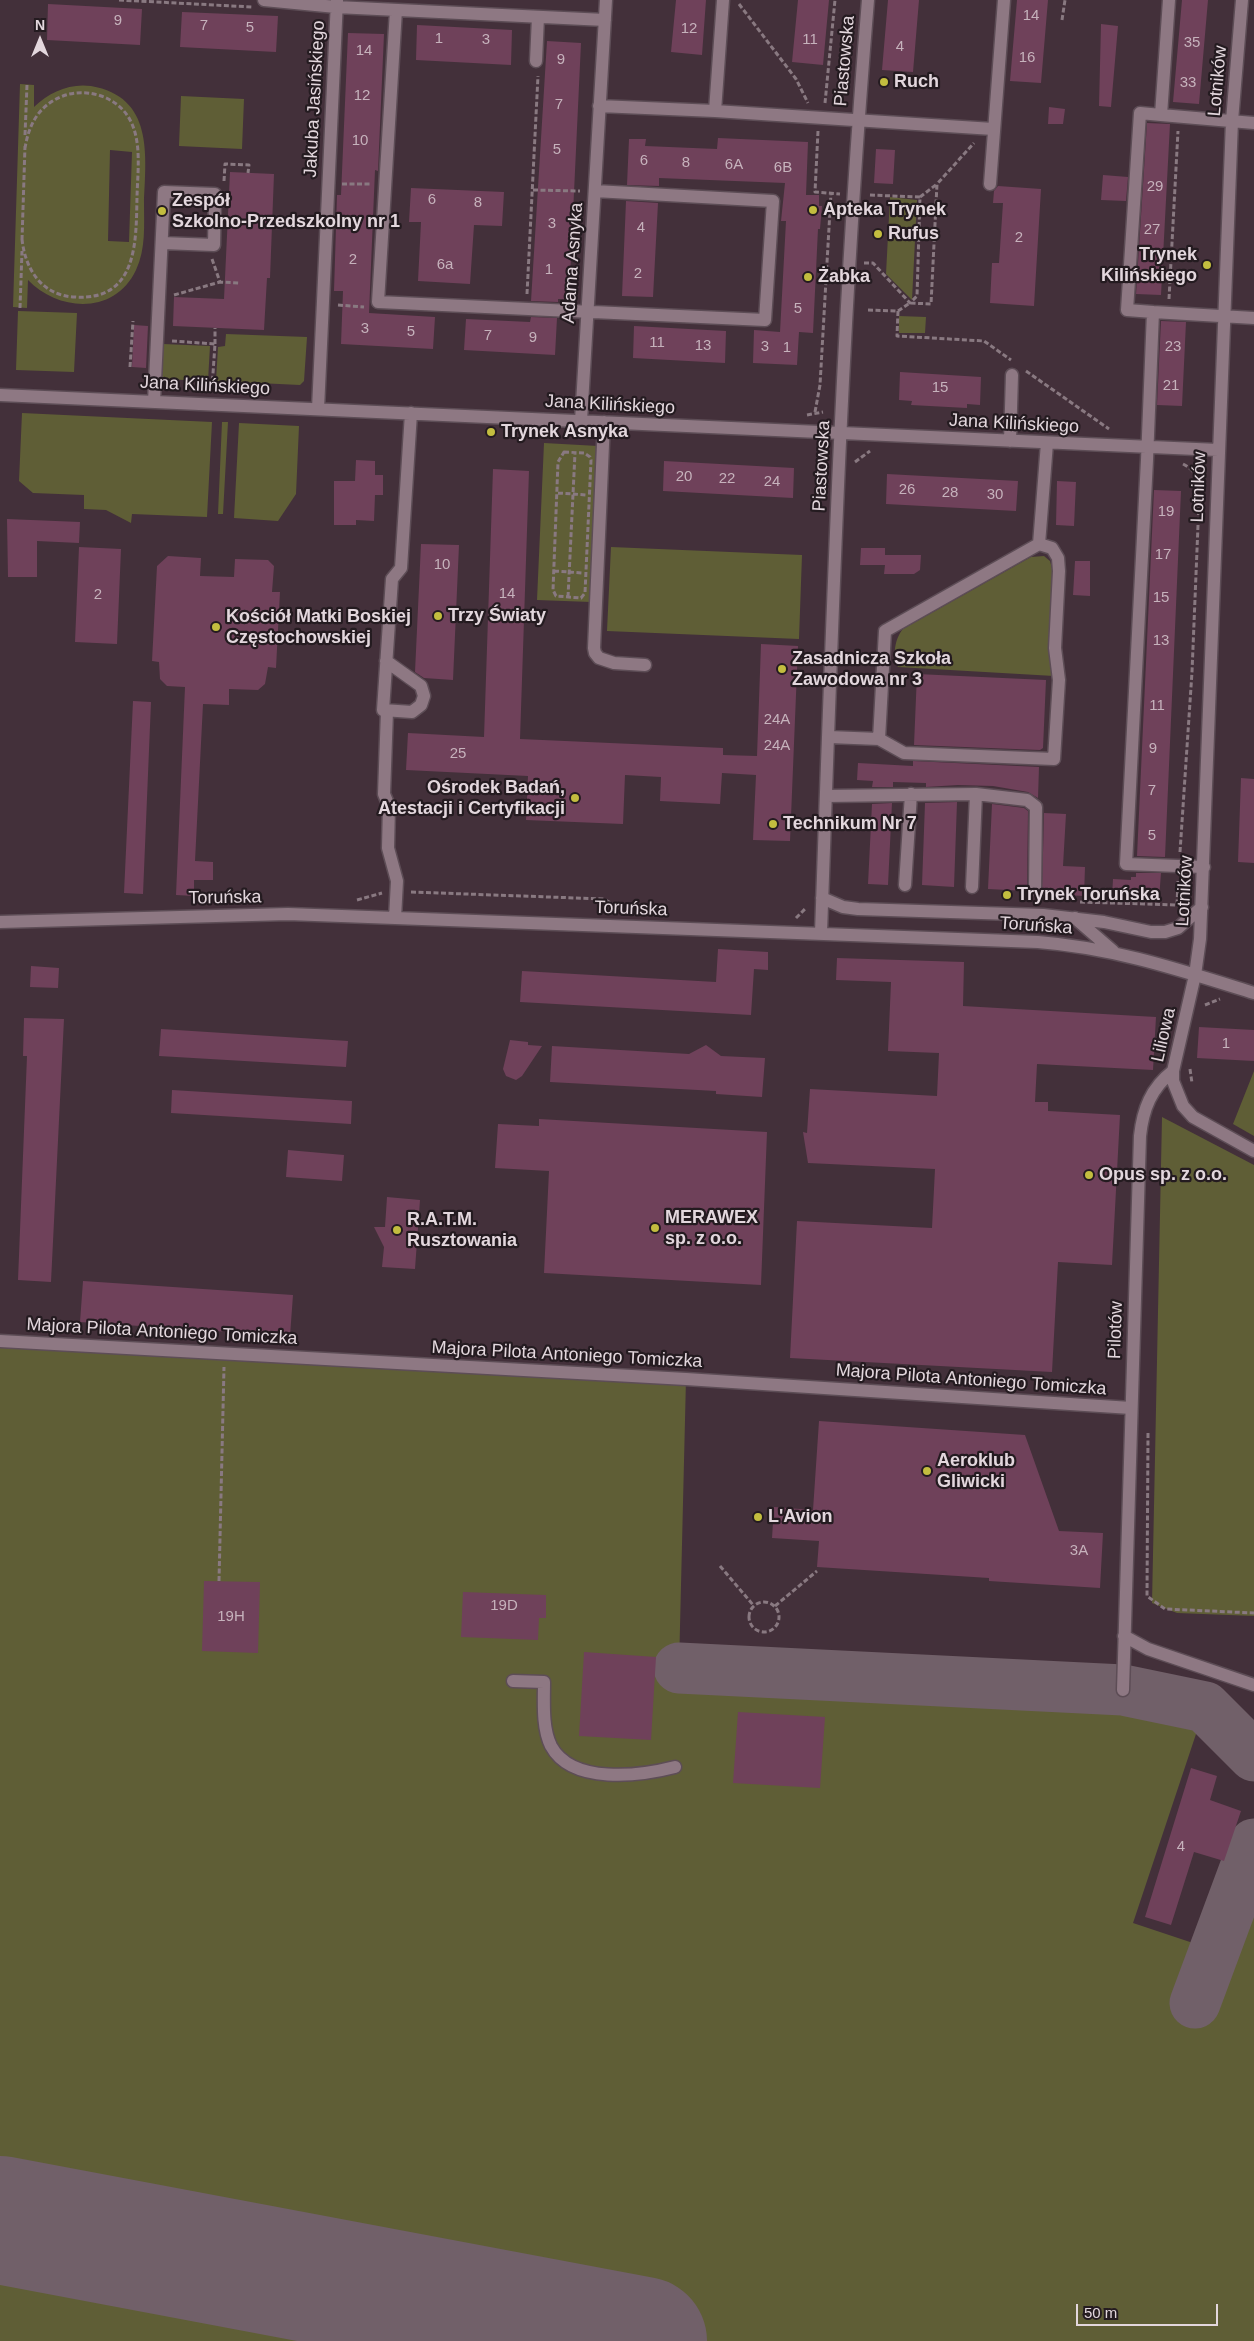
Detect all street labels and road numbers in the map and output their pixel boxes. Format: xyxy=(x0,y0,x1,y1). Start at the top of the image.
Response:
street label: Piastowska xyxy=(830,15,860,107)
street label: Jakuba Jasińskiego xyxy=(300,20,330,178)
street label: Lotników xyxy=(1204,45,1232,117)
street label: Adama Asnyka xyxy=(558,202,588,324)
street label: Jana Kilińskiego xyxy=(139,372,271,400)
street label: Jana Kilińskiego xyxy=(544,391,676,419)
street label: Jana Kilińskiego xyxy=(948,410,1080,438)
street label: Piastowska xyxy=(809,420,835,512)
street label: Lotników xyxy=(1187,451,1211,523)
street label: Lotników xyxy=(1172,855,1198,927)
street label: Toruńska xyxy=(188,887,262,909)
street label: Toruńska xyxy=(594,897,668,921)
street label: Toruńska xyxy=(999,913,1073,939)
street label: Liliowa xyxy=(1147,1006,1181,1064)
street label: Pilotów xyxy=(1104,1301,1128,1359)
street label: Majora Pilota Antoniego Tomiczka xyxy=(26,1314,298,1350)
street label: Majora Pilota Antoniego Tomiczka xyxy=(431,1337,703,1373)
street label: Majora Pilota Antoniego Tomiczka xyxy=(835,1360,1107,1400)

